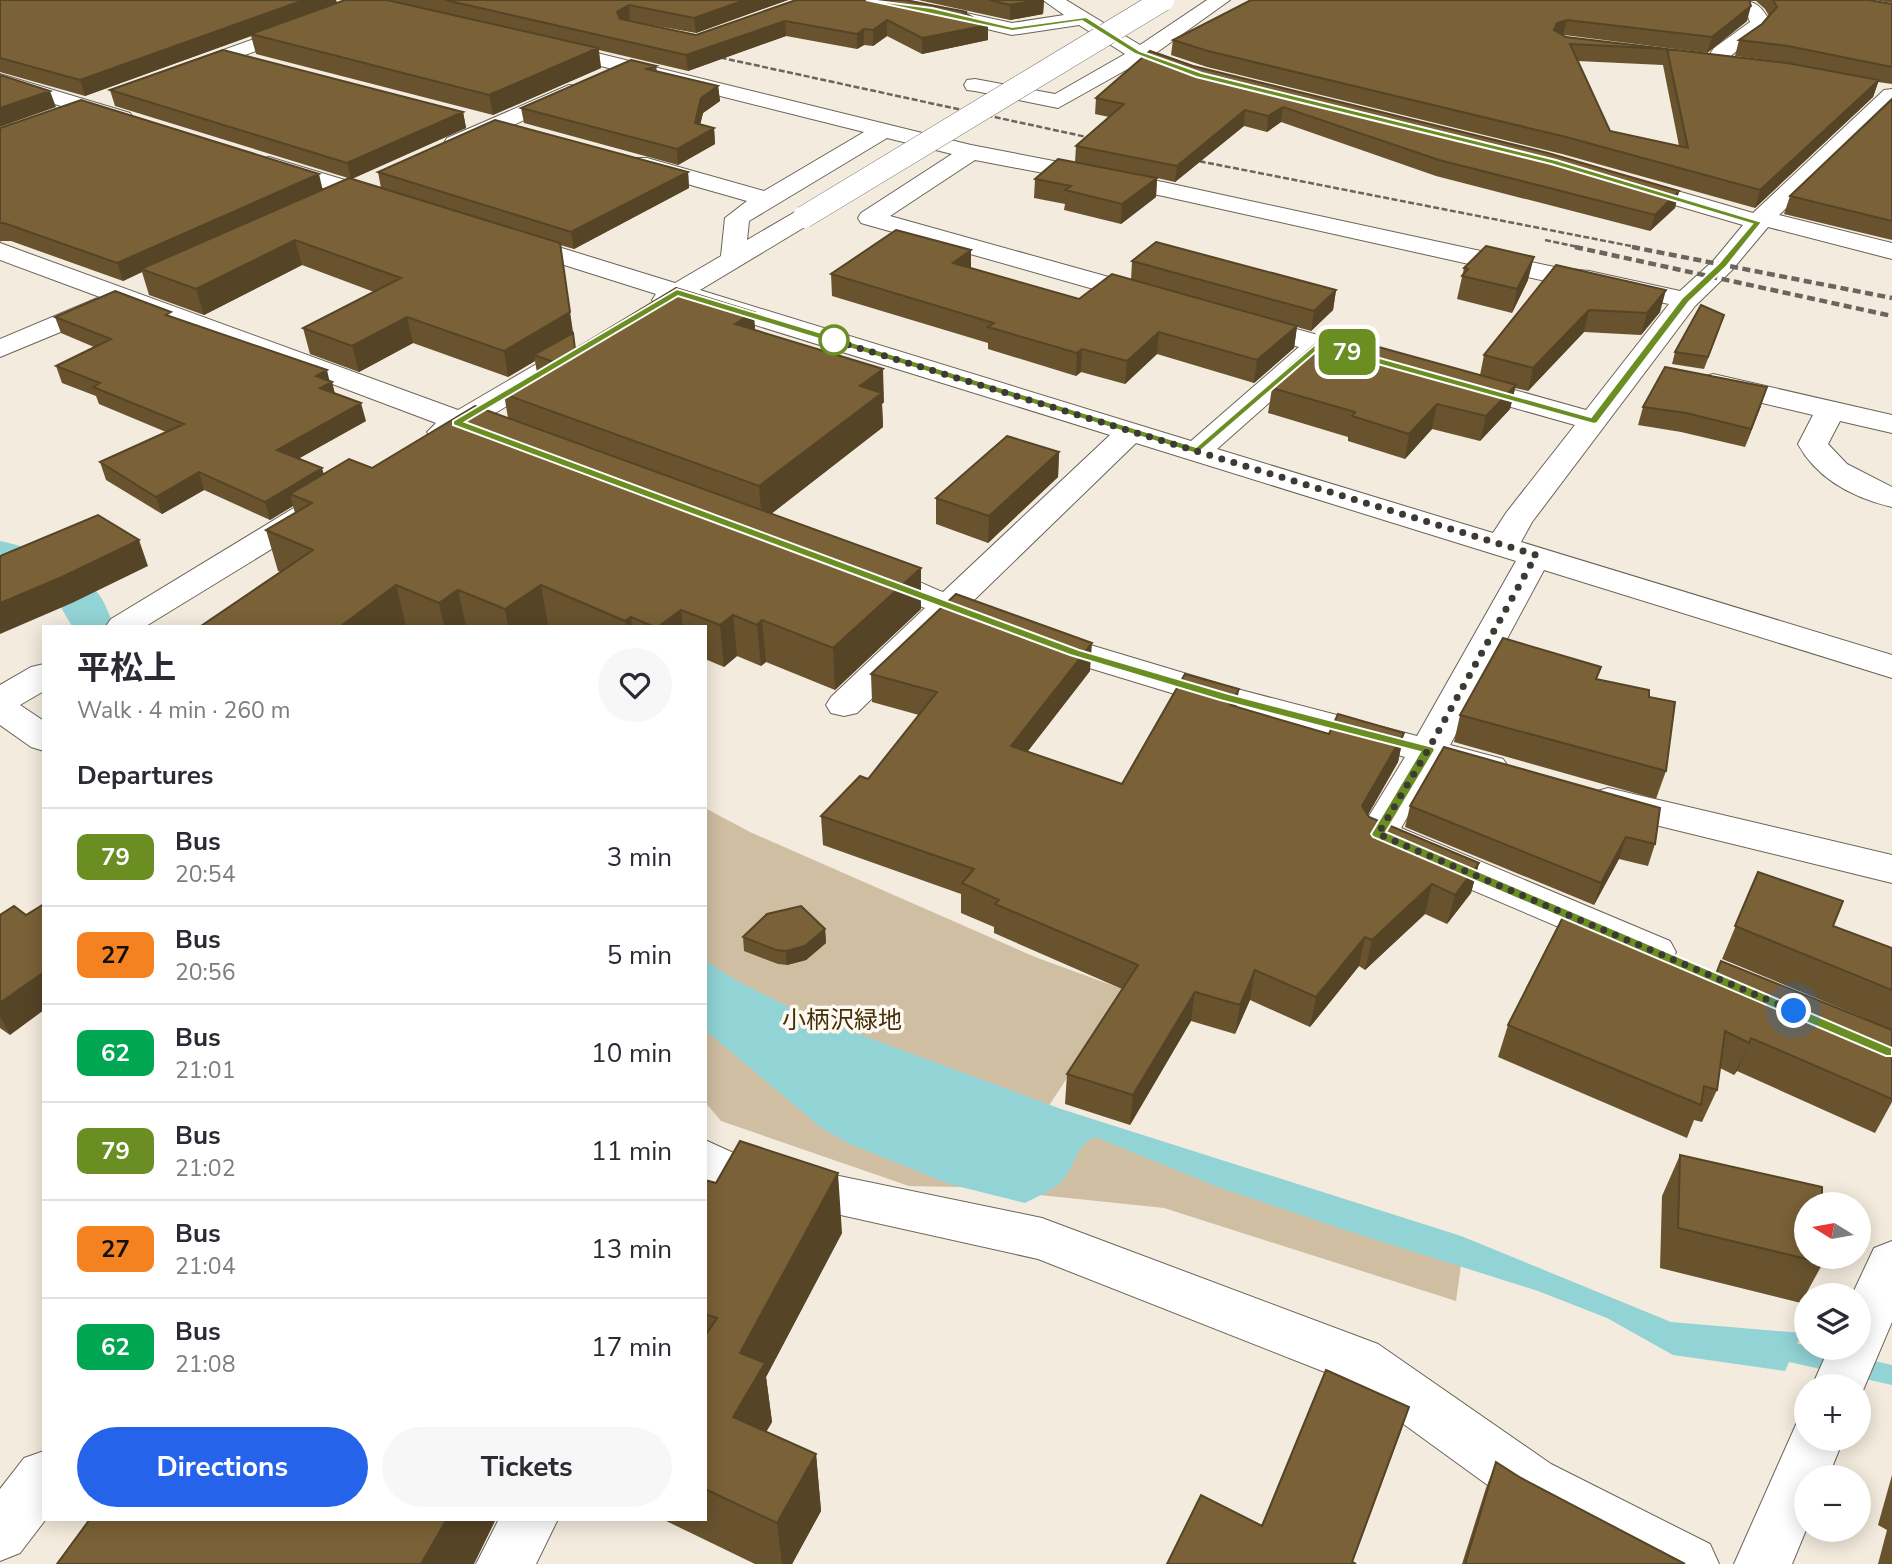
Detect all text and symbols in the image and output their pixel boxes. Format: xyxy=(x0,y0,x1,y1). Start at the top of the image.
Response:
unlabelled marker xyxy=(819,325,849,355)
line badge: 79 xyxy=(1316,329,1378,375)
text: 79 xyxy=(1333,336,1361,368)
text: 平松上 xyxy=(77,646,176,691)
button: heart xyxy=(598,648,672,722)
text: Walk · 4 min · 260 m xyxy=(77,695,290,726)
text: Departures xyxy=(77,758,213,793)
text: Bus xyxy=(175,824,221,859)
text: 3 min xyxy=(607,840,672,875)
text: 79 xyxy=(101,841,130,873)
text: 20:54 xyxy=(175,859,235,890)
text: Bus xyxy=(175,922,221,957)
text: 5 min xyxy=(607,938,672,973)
text: 27 xyxy=(101,939,130,971)
text: 20:56 xyxy=(175,957,235,988)
your location xyxy=(1776,993,1811,1028)
park label: 小柄沢緑地 xyxy=(782,1004,902,1036)
text: Bus xyxy=(175,1020,221,1055)
text: 10 min xyxy=(591,1036,672,1071)
text: 62 xyxy=(101,1037,130,1069)
text: 21:01 xyxy=(175,1055,235,1086)
text: Bus xyxy=(175,1118,221,1153)
text: 11 min xyxy=(591,1134,672,1169)
text: 79 xyxy=(101,1135,130,1167)
text: 21:02 xyxy=(175,1153,235,1184)
north arrow xyxy=(1794,1192,1871,1269)
map controls xyxy=(1794,1192,1871,1542)
text: Bus xyxy=(175,1216,221,1251)
text: 13 min xyxy=(591,1232,672,1267)
text: 27 xyxy=(101,1233,130,1265)
text: 21:04 xyxy=(175,1251,235,1282)
button: layers xyxy=(1794,1283,1871,1360)
text: Bus xyxy=(175,1314,221,1349)
text: 17 min xyxy=(591,1330,672,1365)
text: 62 xyxy=(101,1331,130,1363)
text: 21:08 xyxy=(175,1349,235,1380)
button: + xyxy=(1794,1374,1871,1451)
button: Directions xyxy=(77,1427,368,1507)
button: Tickets xyxy=(382,1427,672,1507)
button: − xyxy=(1794,1465,1871,1542)

